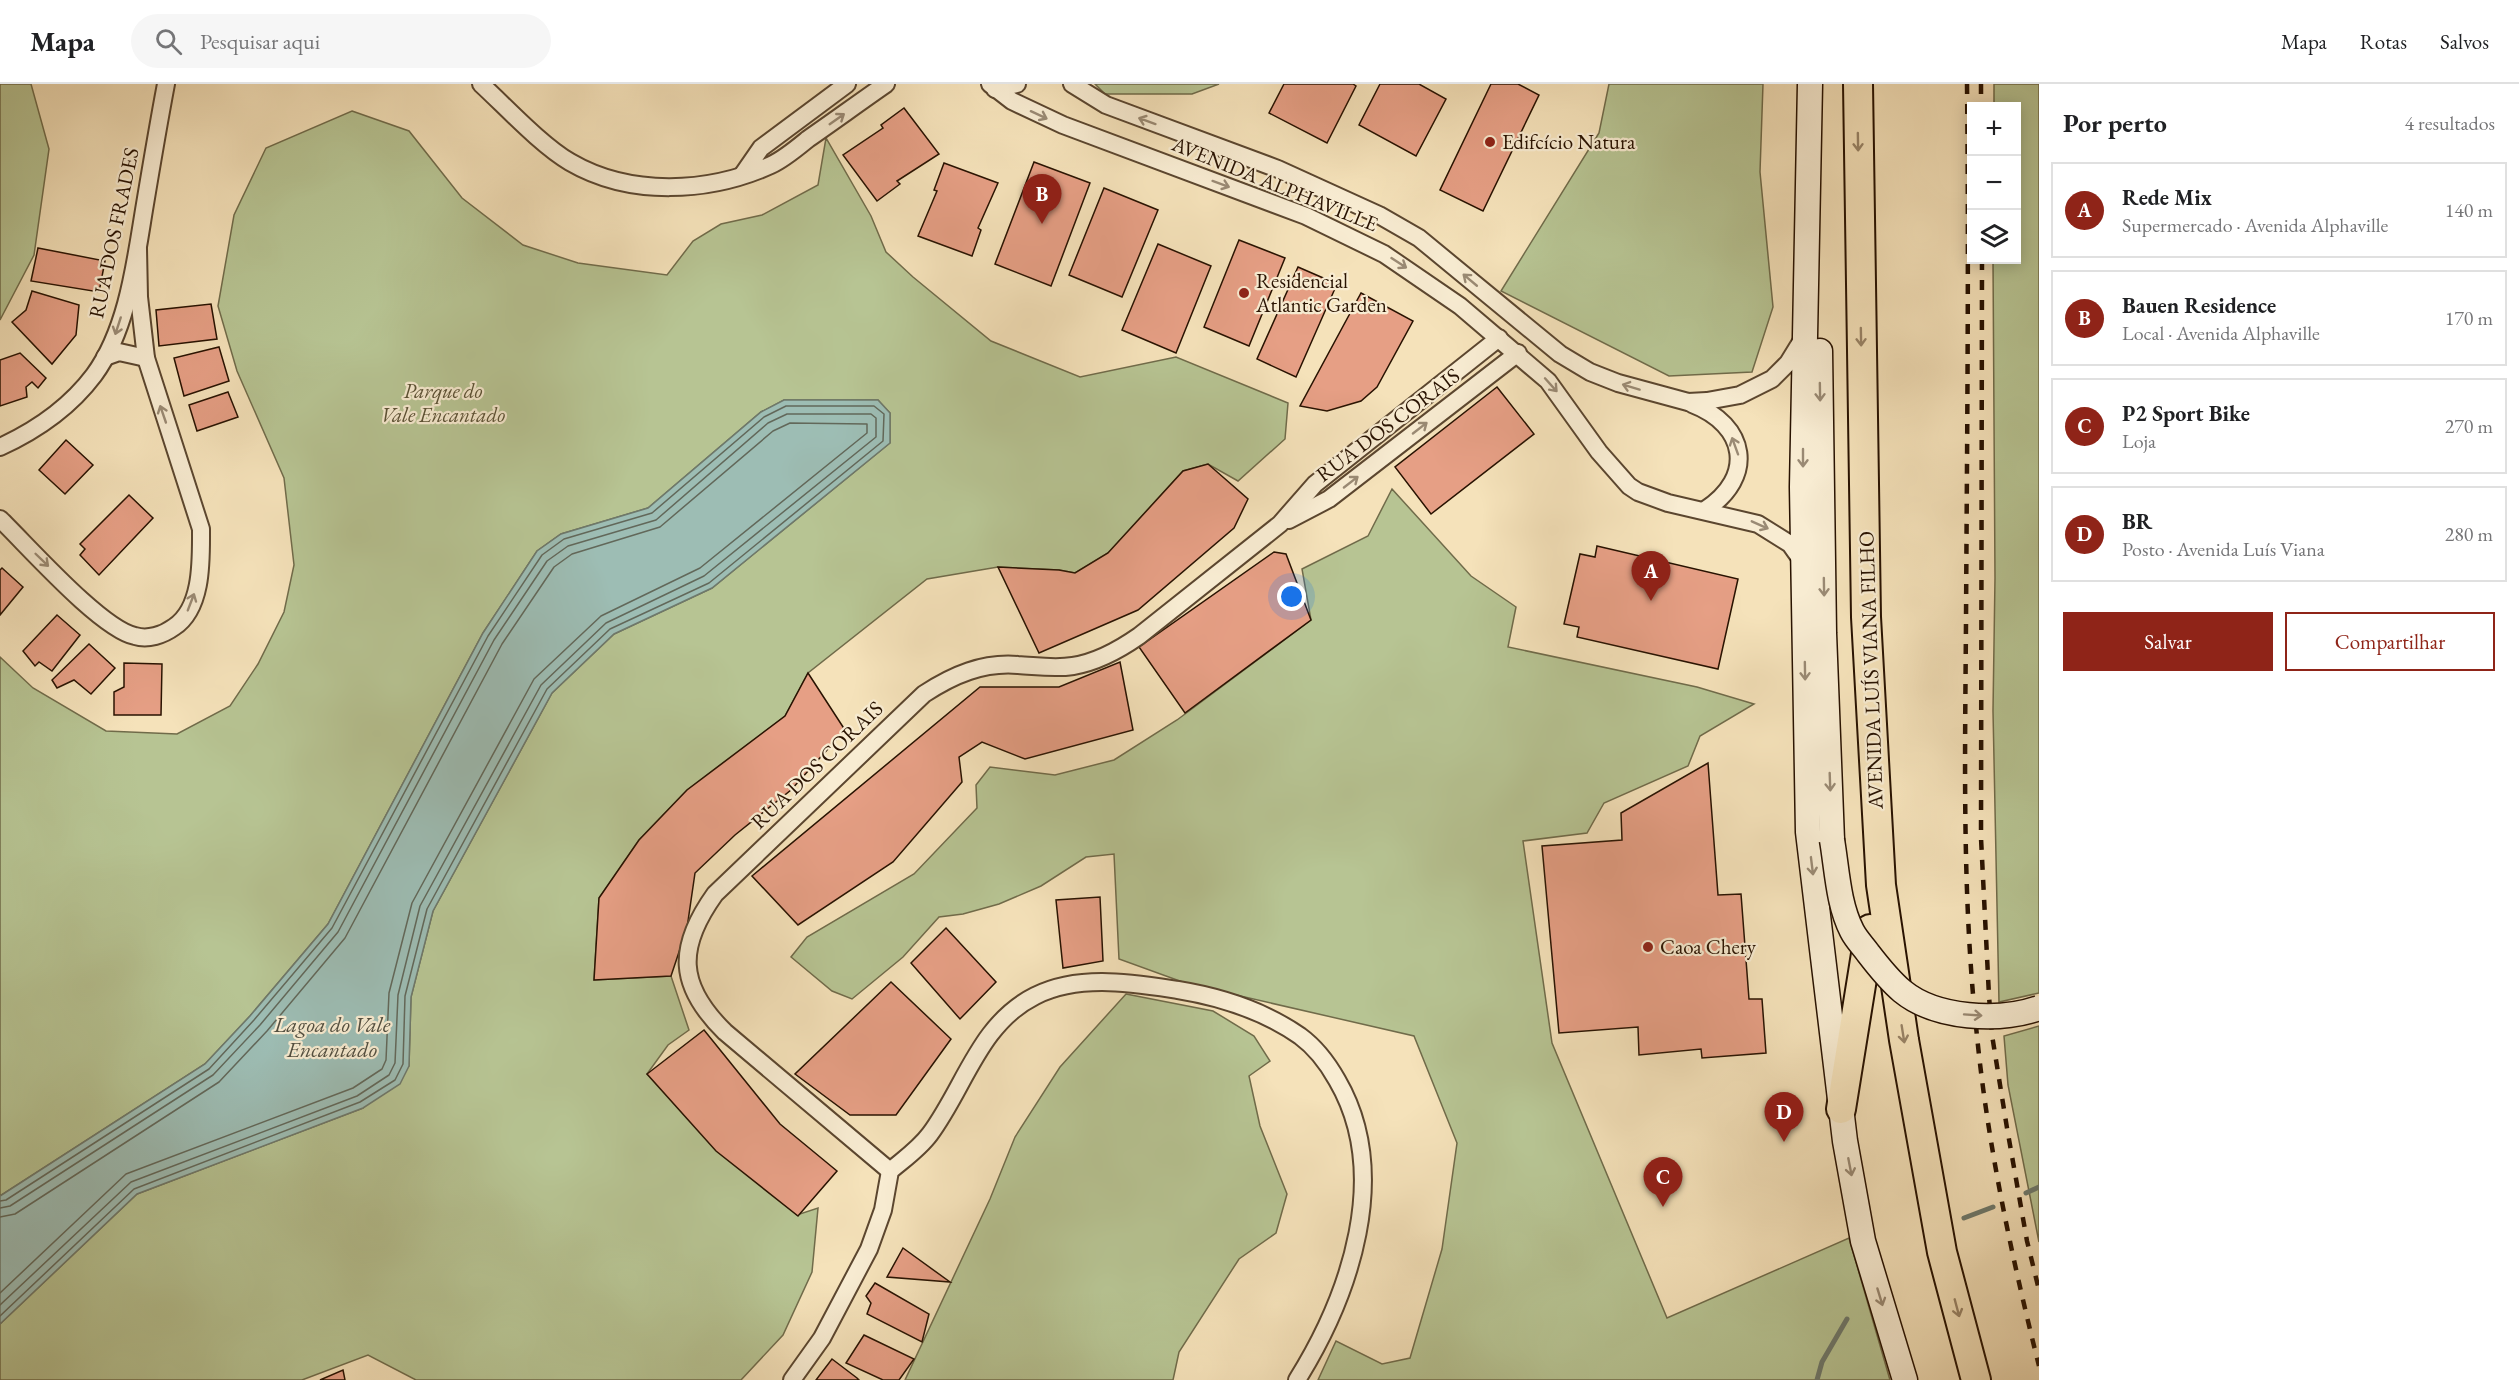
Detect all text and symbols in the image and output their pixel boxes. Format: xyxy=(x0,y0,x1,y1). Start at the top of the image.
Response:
search box xyxy=(131,14,551,68)
text: Mapa xyxy=(30,23,95,59)
icon: search xyxy=(152,25,185,58)
text: Pesquisar aqui xyxy=(200,27,320,56)
text: Mapa xyxy=(2281,28,2327,55)
text: Rotas xyxy=(2360,28,2407,55)
text: Salvos xyxy=(2440,28,2489,55)
map controls xyxy=(1967,102,2021,264)
button: + xyxy=(1967,102,2021,156)
text: Por perto xyxy=(2063,106,2167,140)
one-way arrow xyxy=(1030,109,1048,121)
text: 4 resultados xyxy=(2404,110,2495,136)
one-way arrow xyxy=(829,113,845,125)
one-way arrow xyxy=(1138,115,1157,126)
place label: Edifcício Natura xyxy=(1502,128,1636,155)
street label: AVENIDA ALPHAVILLE xyxy=(1167,129,1382,237)
one-way arrow xyxy=(1852,132,1864,152)
marker: Edifcício Natura xyxy=(1483,135,1497,149)
street label: RUA DOS FRADES xyxy=(82,145,145,321)
button: − xyxy=(1967,156,2021,210)
pin: B xyxy=(1022,174,1062,224)
one-way arrow xyxy=(1212,179,1230,190)
text: Rede Mix xyxy=(2122,183,2212,212)
text: A xyxy=(2077,197,2092,223)
text: 140 m xyxy=(2445,197,2493,223)
button: layers xyxy=(1967,210,2021,264)
text: Supermercado · Avenida Alphaville xyxy=(2122,212,2388,238)
one-way arrow xyxy=(1390,258,1407,270)
place label: Residencial Atlantic Garden xyxy=(1255,267,1387,318)
one-way arrow xyxy=(1462,274,1478,287)
marker: Residencial Atlantic Garden xyxy=(1237,286,1251,300)
text: Bauen Residence xyxy=(2122,291,2276,320)
text: B xyxy=(2078,305,2091,331)
text: 170 m xyxy=(2445,305,2493,331)
one-way arrow xyxy=(112,316,123,335)
text: Local · Avenida Alphaville xyxy=(2122,320,2320,346)
one-way arrow xyxy=(1855,327,1867,347)
street label: RUA DOS CORAIS xyxy=(1310,362,1465,488)
park label: Parque do Vale Encantado xyxy=(381,377,505,428)
one-way arrow xyxy=(1544,377,1558,392)
one-way arrow xyxy=(1622,381,1641,392)
one-way arrow xyxy=(1814,381,1826,401)
text: P2 Sport Bike xyxy=(2122,399,2250,428)
one-way arrow xyxy=(157,405,168,424)
text: C xyxy=(2077,413,2092,439)
text: 270 m xyxy=(2445,413,2493,439)
one-way arrow xyxy=(1412,422,1428,435)
text: Loja xyxy=(2122,428,2156,454)
one-way arrow xyxy=(1729,437,1740,456)
one-way arrow xyxy=(1797,448,1808,468)
one-way arrow xyxy=(1343,475,1359,488)
text: BR xyxy=(2122,507,2153,536)
one-way arrow xyxy=(1750,520,1768,531)
text: D xyxy=(2077,521,2092,547)
text: 280 m xyxy=(2445,521,2493,547)
street label: AVENIDA LUÍS VIANA FILHO xyxy=(1852,530,1889,811)
text: Posto · Avenida Luís Viana xyxy=(2122,536,2325,562)
one-way arrow xyxy=(34,552,49,567)
pin: A xyxy=(1632,552,1670,601)
one-way arrow xyxy=(1818,576,1829,596)
your location xyxy=(1277,582,1306,611)
one-way arrow xyxy=(187,593,198,612)
button: Salvar xyxy=(2063,612,2273,671)
button: Compartilhar xyxy=(2285,612,2495,671)
one-way arrow xyxy=(1799,661,1811,681)
street label: RUA DOS CORAIS xyxy=(745,695,888,835)
one-way arrow xyxy=(1824,771,1835,791)
one-way arrow xyxy=(1807,856,1818,876)
place label: Caoa Chery xyxy=(1660,933,1757,960)
marker: Caoa Chery xyxy=(1641,940,1655,954)
water label: Lagoa do Vale Encantado xyxy=(273,1010,391,1064)
one-way arrow xyxy=(1963,1010,1982,1021)
one-way arrow xyxy=(1898,1024,1909,1044)
pin: D xyxy=(1764,1092,1804,1142)
one-way arrow xyxy=(1845,1156,1856,1176)
pin: C xyxy=(1644,1158,1682,1207)
one-way arrow xyxy=(1875,1287,1886,1306)
one-way arrow xyxy=(1951,1298,1963,1317)

